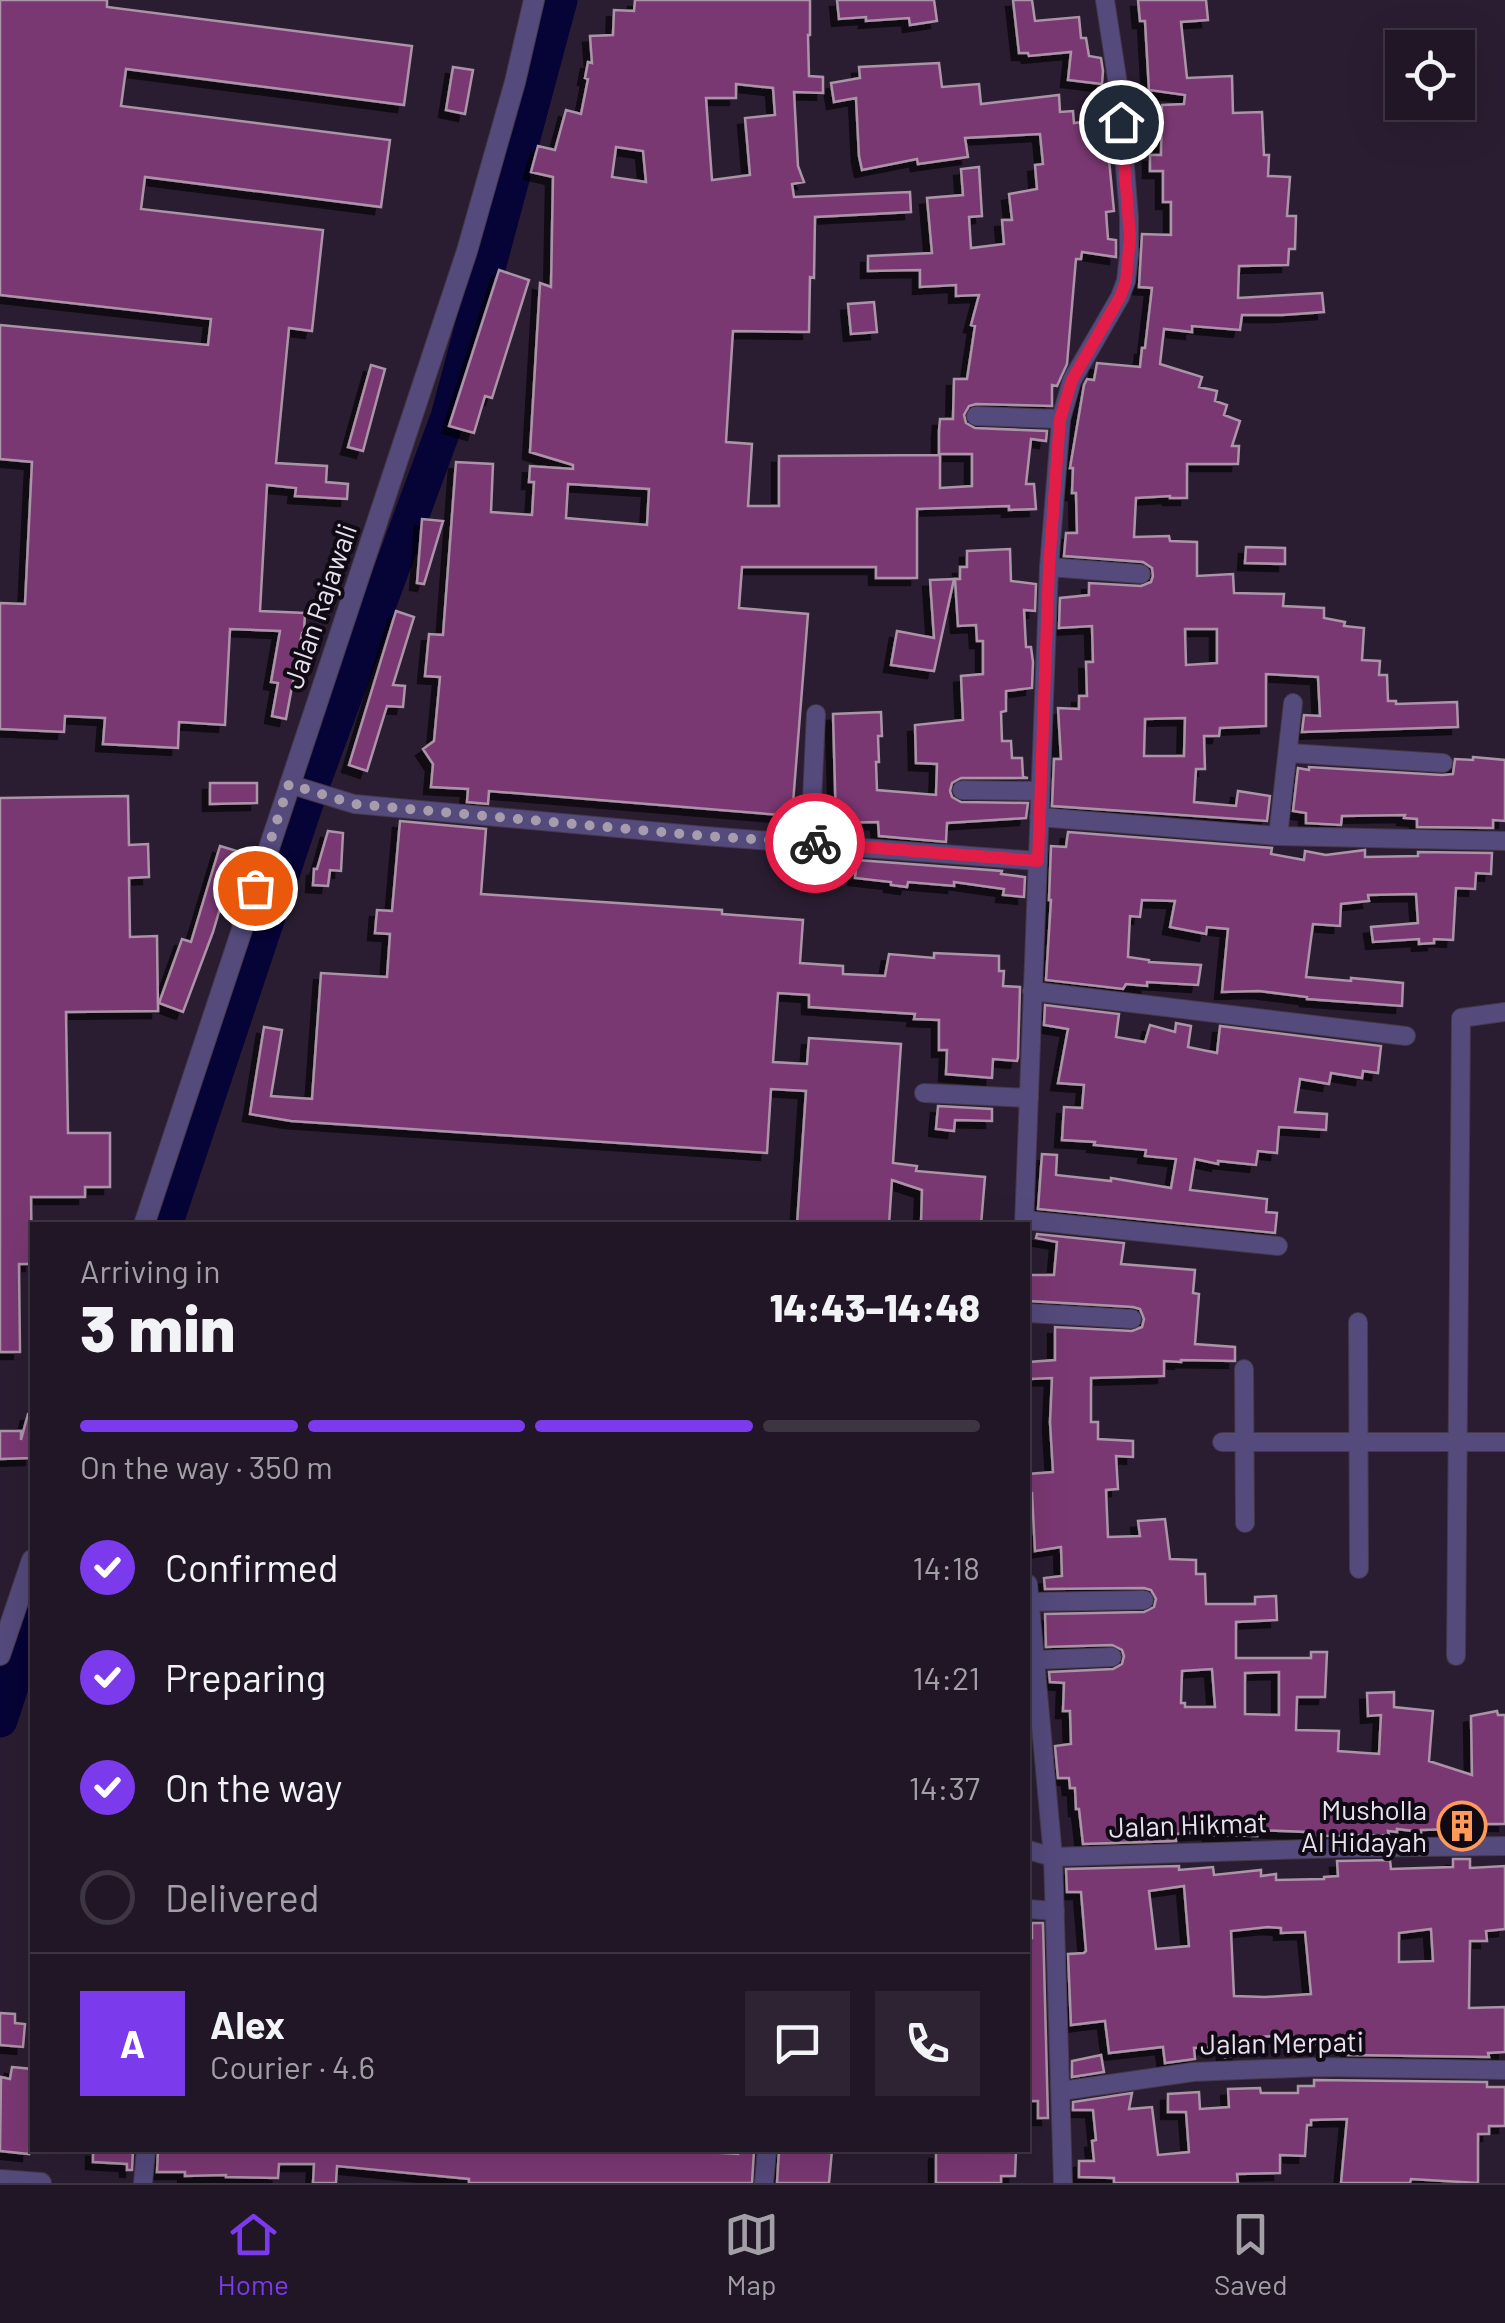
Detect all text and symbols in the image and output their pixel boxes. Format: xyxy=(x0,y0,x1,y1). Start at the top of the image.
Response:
map controls xyxy=(1385,30,1475,120)
button: locate xyxy=(1385,30,1475,120)
pin xyxy=(1079,80,1164,165)
icon: home xyxy=(1094,95,1149,150)
street label: Jalan Rajawali xyxy=(275,519,363,693)
courier xyxy=(765,793,865,893)
icon: bike xyxy=(788,816,843,871)
pin xyxy=(213,846,298,931)
icon: bag xyxy=(228,861,283,916)
text: Arriving in xyxy=(80,1251,220,1289)
text: 14:43–14:48 xyxy=(770,1284,980,1330)
text: 3 min xyxy=(80,1287,235,1365)
text: On the way · 350 m xyxy=(80,1447,333,1485)
icon: check xyxy=(80,1540,135,1595)
text: Confirmed xyxy=(165,1544,338,1590)
text: 14:18 xyxy=(912,1548,980,1586)
icon: check xyxy=(80,1650,135,1705)
text: Preparing xyxy=(165,1654,326,1700)
text: 14:21 xyxy=(912,1658,980,1696)
icon: check xyxy=(80,1760,135,1815)
text: On the way xyxy=(165,1764,342,1810)
text: 14:37 xyxy=(909,1768,980,1806)
place label: Musholla Al Hidayah xyxy=(1301,1792,1427,1858)
building icon: Musholla Al Hidayah xyxy=(1436,1800,1488,1852)
street label: Jalan Hikmat xyxy=(1108,1804,1268,1844)
text: Delivered xyxy=(165,1874,319,1920)
button: chat xyxy=(745,1991,850,2096)
button: phone xyxy=(875,1991,980,2096)
text: Alex xyxy=(210,2001,285,2047)
text: A xyxy=(120,2020,145,2066)
street label: Jalan Merpati xyxy=(1200,2024,1364,2060)
text: Courier · 4.6 xyxy=(210,2047,375,2085)
tab: Home xyxy=(218,2207,289,2301)
tab: Map xyxy=(724,2207,779,2301)
tab: Saved xyxy=(1214,2207,1287,2301)

